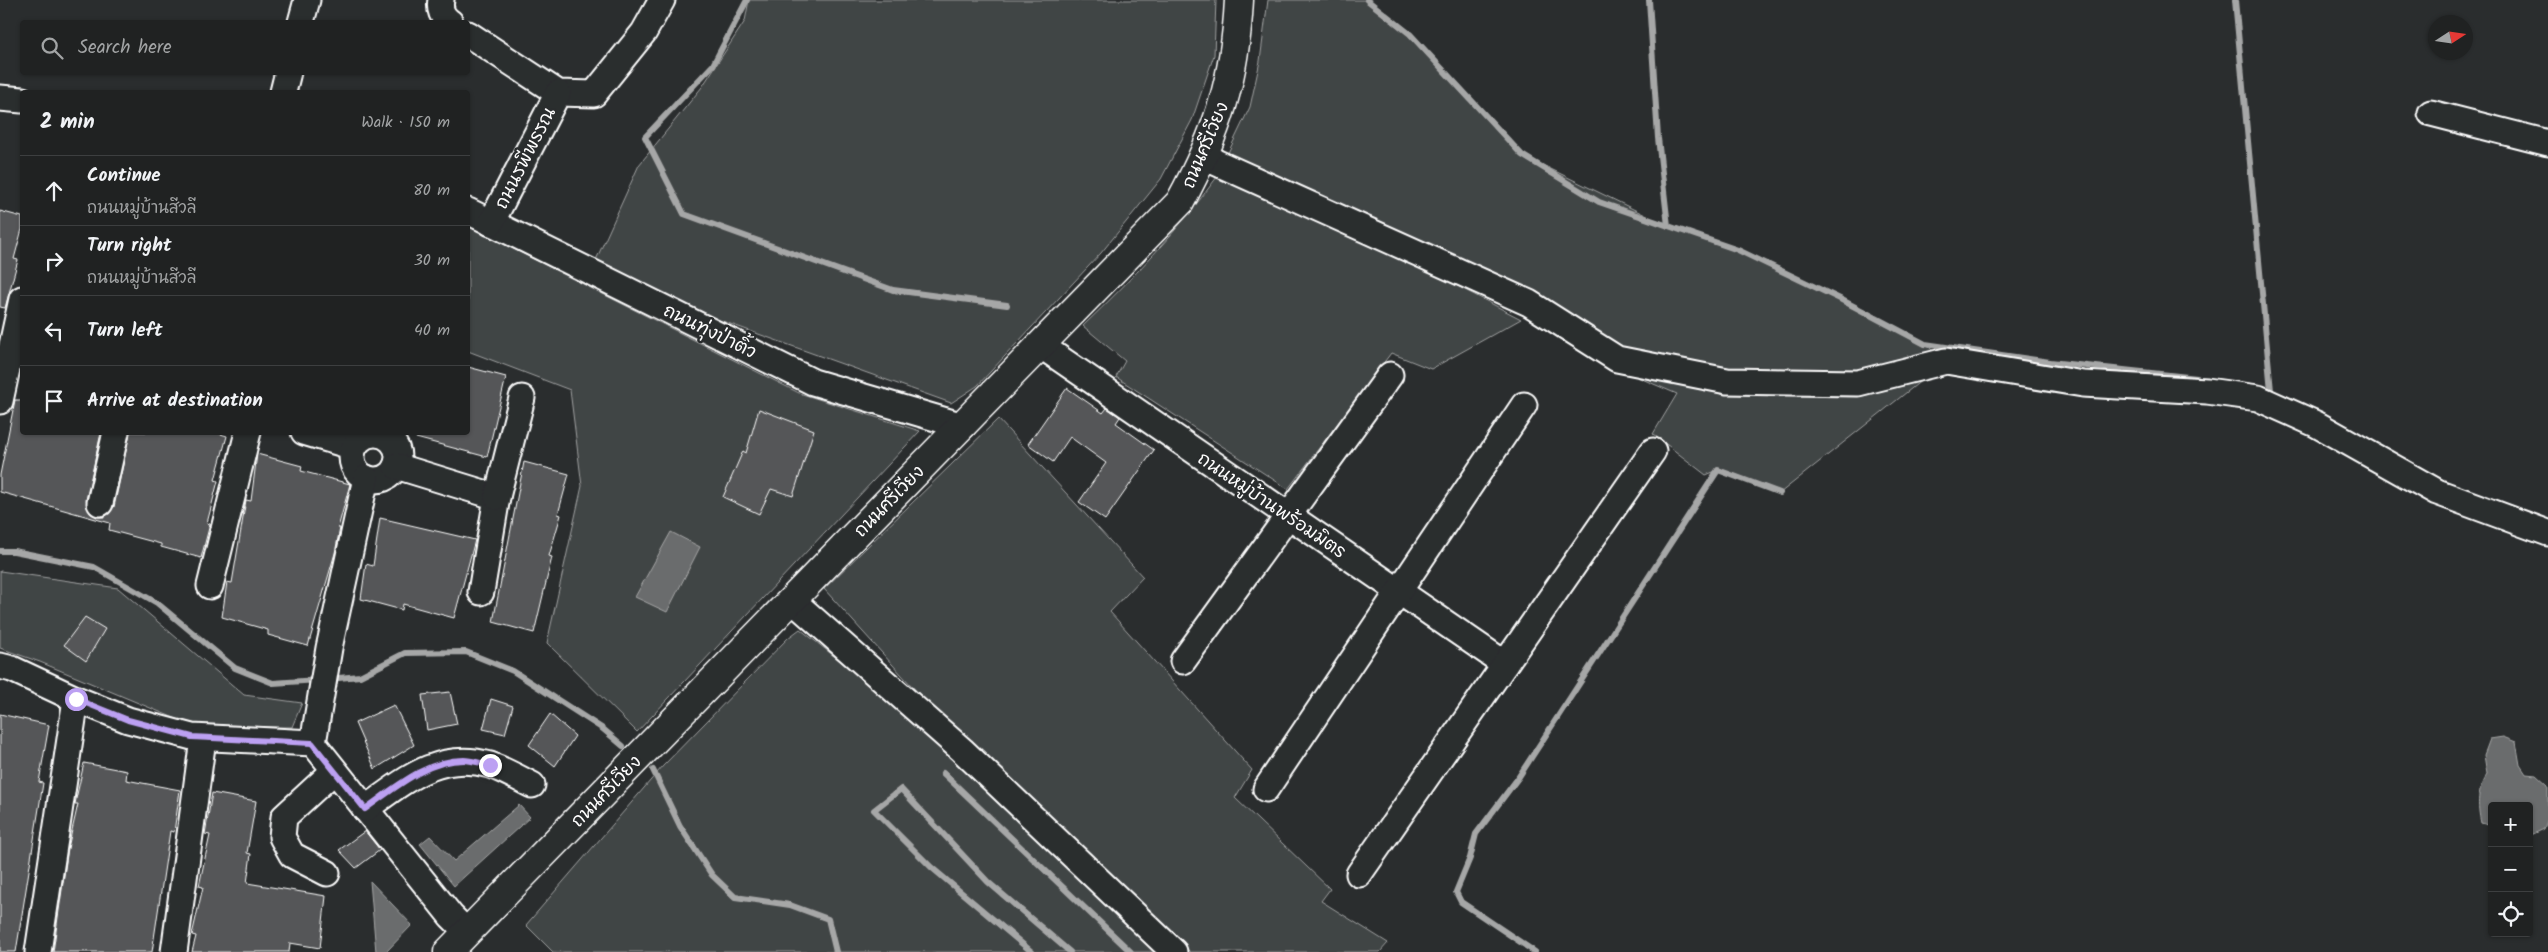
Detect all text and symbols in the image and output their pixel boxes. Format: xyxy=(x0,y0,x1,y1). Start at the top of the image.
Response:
north arrow xyxy=(2428,15,2473,60)
search box xyxy=(20,20,470,75)
text: Search here xyxy=(78,33,172,63)
icon: search xyxy=(38,34,66,62)
street label: ถนนศรีเวียง xyxy=(1175,98,1238,193)
street label: ถนนรพีพรรณ xyxy=(488,103,564,215)
text: 2 min xyxy=(40,106,95,139)
text: Walk · 150 m xyxy=(361,110,450,135)
text: Continue xyxy=(87,161,160,191)
icon: ahead xyxy=(40,177,68,205)
text: 80 m xyxy=(413,178,450,203)
text: ถนนหมู่บ้านสีวลี xyxy=(87,196,196,221)
text: Turn right xyxy=(87,231,172,261)
icon: right xyxy=(40,247,68,275)
text: 30 m xyxy=(414,248,450,273)
text: ถนนหมู่บ้านสีวลี xyxy=(87,266,196,291)
street label: ถนนทุ่งป่าติ้ว xyxy=(658,294,762,367)
text: Turn left xyxy=(87,316,162,346)
icon: left xyxy=(40,317,68,345)
text: 40 m xyxy=(414,318,450,343)
text: Arrive at destination xyxy=(87,386,263,416)
icon: arrive xyxy=(40,387,68,415)
street label: ถนนหมู่บ้านพร้อมมิตร xyxy=(1191,446,1351,567)
street label: ถนนศรีเวียง xyxy=(848,459,932,545)
route start xyxy=(65,688,88,711)
street label: ถนนศรีเวียง xyxy=(565,749,649,835)
route end xyxy=(479,754,502,777)
map controls xyxy=(2488,802,2533,937)
button: + xyxy=(2488,802,2533,847)
button: − xyxy=(2488,847,2533,892)
button: locate xyxy=(2488,892,2533,937)

